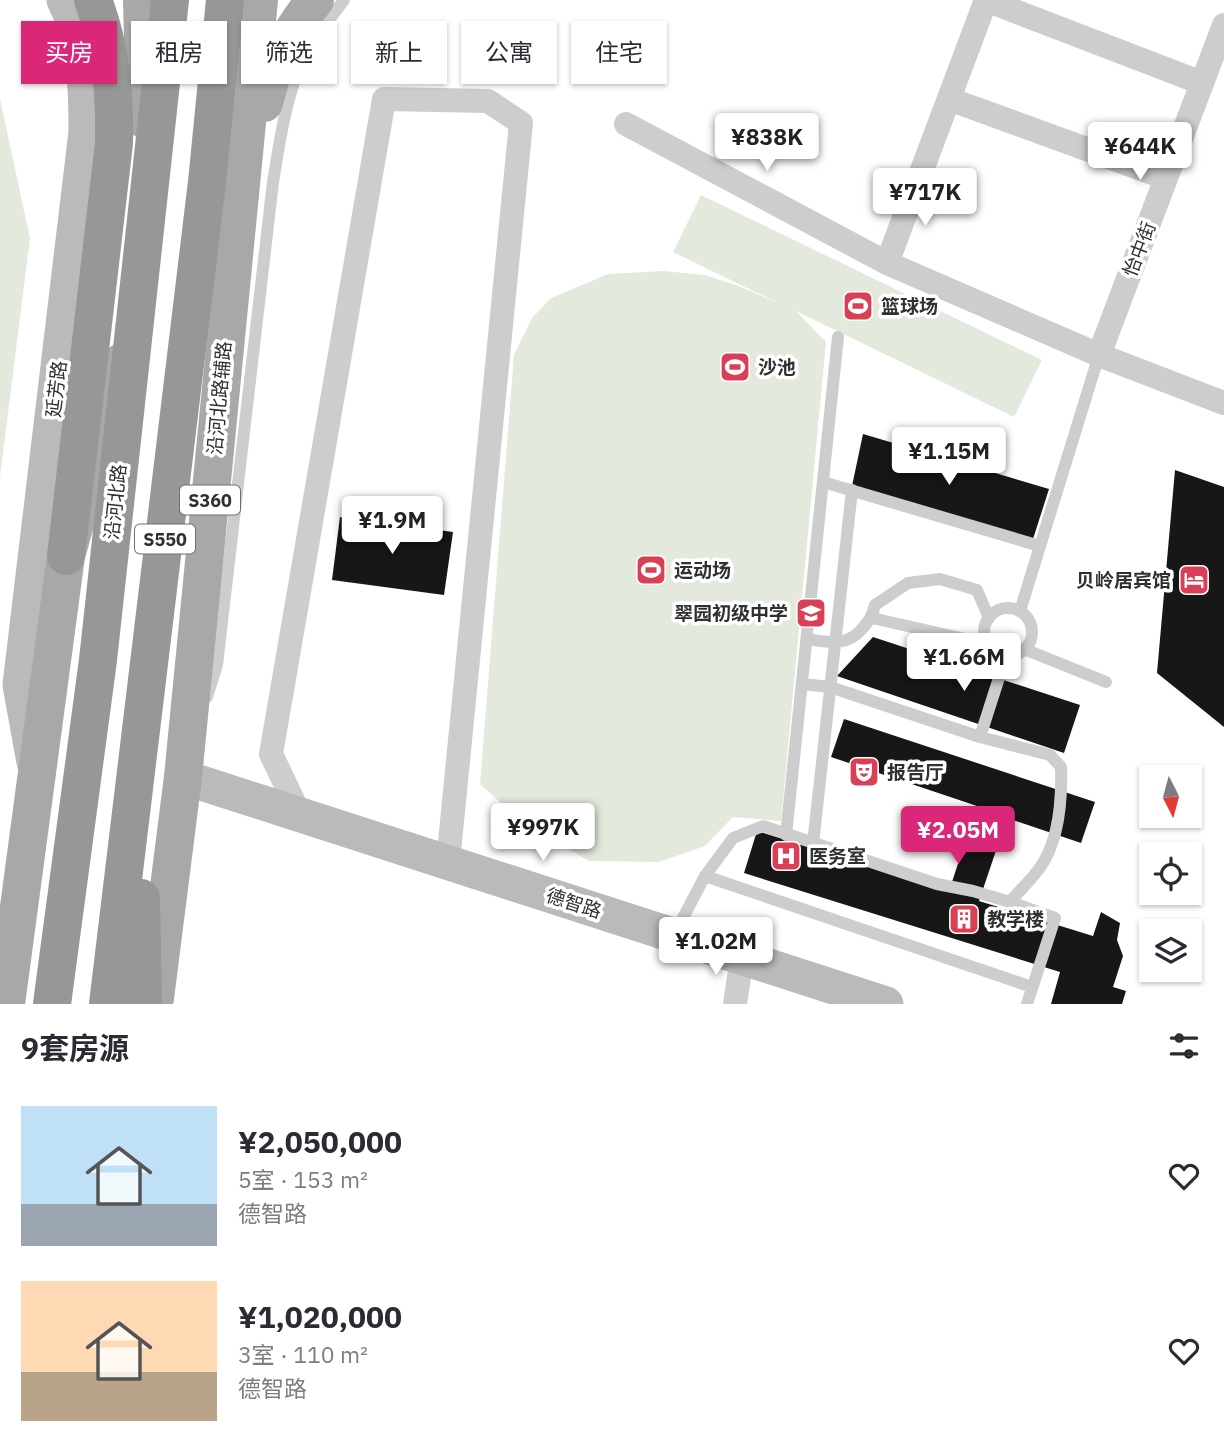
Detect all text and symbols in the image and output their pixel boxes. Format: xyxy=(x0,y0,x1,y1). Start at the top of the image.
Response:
chip: 买房 xyxy=(21,21,117,84)
chip: 租房 xyxy=(131,21,227,84)
chip: 筛选 xyxy=(241,21,337,84)
chip: 新上 xyxy=(351,21,447,84)
chip: 公寓 xyxy=(461,21,557,84)
chip: 住宅 xyxy=(571,21,667,84)
pin: ¥838K xyxy=(718,114,816,173)
text: ¥838K xyxy=(731,121,803,151)
pin: ¥644K xyxy=(1091,122,1189,182)
text: ¥644K xyxy=(1104,130,1176,160)
pin: ¥717K xyxy=(876,168,974,228)
text: ¥717K xyxy=(889,176,961,206)
street label: 怡中街 xyxy=(1118,218,1160,280)
sports icon: 篮球场 xyxy=(841,289,875,323)
place label: 篮球场 xyxy=(881,294,938,318)
street label: 沿河北路辅路 xyxy=(202,340,236,456)
sports icon: 沙池 xyxy=(718,350,752,384)
place label: 沙池 xyxy=(758,355,796,379)
street label: 延芳路 xyxy=(41,359,71,419)
pin: ¥1.15M xyxy=(892,428,1006,487)
text: ¥1.15M xyxy=(908,435,990,465)
street label: 沿河北路 xyxy=(99,463,131,541)
road number: S360 xyxy=(180,486,240,514)
pin: ¥1.9M xyxy=(343,496,441,556)
text: ¥1.9M xyxy=(358,504,426,534)
road number: S550 xyxy=(135,524,195,554)
sports icon: 运动场 xyxy=(634,553,668,587)
place label: 运动场 xyxy=(674,558,731,582)
hotel icon: 贝岭居宾馆 xyxy=(1177,563,1211,597)
place label: 贝岭居宾馆 xyxy=(1076,568,1171,592)
school or university icon: 翠园初级中学 xyxy=(794,596,828,630)
place label: 翠园初级中学 xyxy=(674,601,788,625)
pin: ¥1.66M xyxy=(907,634,1021,693)
text: ¥1.66M xyxy=(923,641,1005,671)
theatre icon: 报告厅 xyxy=(847,755,881,789)
place label: 报告厅 xyxy=(887,760,944,784)
north arrow xyxy=(1139,765,1202,828)
map controls xyxy=(1139,765,1202,982)
pin: ¥997K xyxy=(494,804,592,863)
pin: ¥2.05M xyxy=(901,806,1015,866)
text: ¥997K xyxy=(507,811,579,841)
text: ¥2.05M xyxy=(917,814,999,844)
hospital icon: 医务室 xyxy=(769,839,803,873)
button: locate xyxy=(1139,842,1202,905)
place label: 医务室 xyxy=(809,844,866,868)
street label: 德智路 xyxy=(543,883,605,923)
building icon: 教学楼 xyxy=(947,902,981,936)
place label: 教学楼 xyxy=(987,907,1044,931)
pin: ¥1.02M xyxy=(659,918,773,977)
button: layers xyxy=(1139,919,1202,982)
text: ¥1.02M xyxy=(675,925,757,955)
icon: filters xyxy=(1165,1027,1203,1065)
text: 9套房源 xyxy=(21,1028,129,1067)
text: ¥2,050,000 xyxy=(238,1122,402,1161)
icon: home xyxy=(77,1134,161,1218)
icon: heart xyxy=(1165,1157,1203,1195)
text: 5室 · 153 m² xyxy=(238,1164,368,1194)
text: 德智路 xyxy=(238,1198,307,1228)
text: ¥1,020,000 xyxy=(238,1297,402,1336)
icon: home xyxy=(77,1309,161,1393)
icon: heart xyxy=(1165,1332,1203,1370)
text: 3室 · 110 m² xyxy=(238,1339,368,1369)
text: 德智路 xyxy=(238,1373,307,1403)

